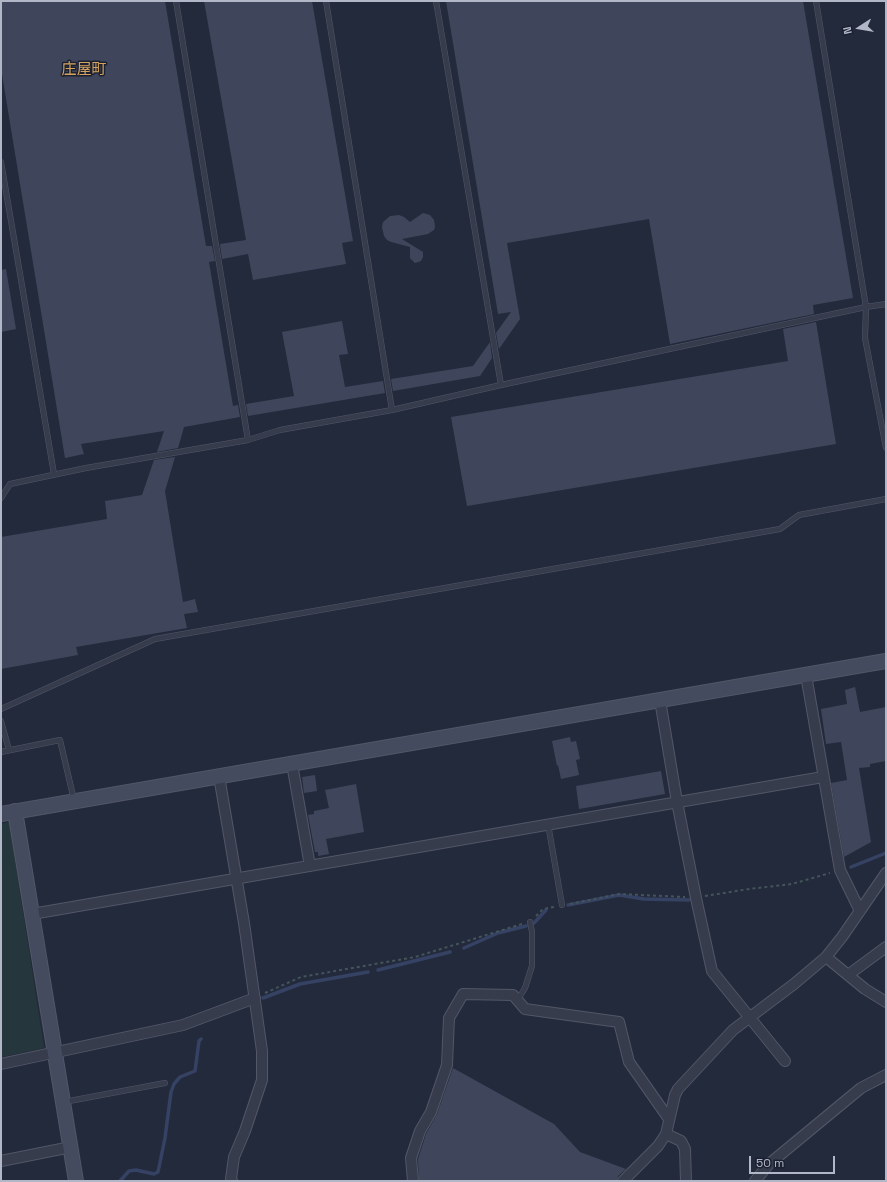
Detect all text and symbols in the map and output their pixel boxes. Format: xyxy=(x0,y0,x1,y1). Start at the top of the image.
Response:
north arrow xyxy=(839,8,879,48)
text: N xyxy=(840,25,855,36)
district label: 庄屋町 xyxy=(62,61,106,79)
scale bar xyxy=(751,1148,837,1174)
text: 50 m xyxy=(756,1155,784,1171)

